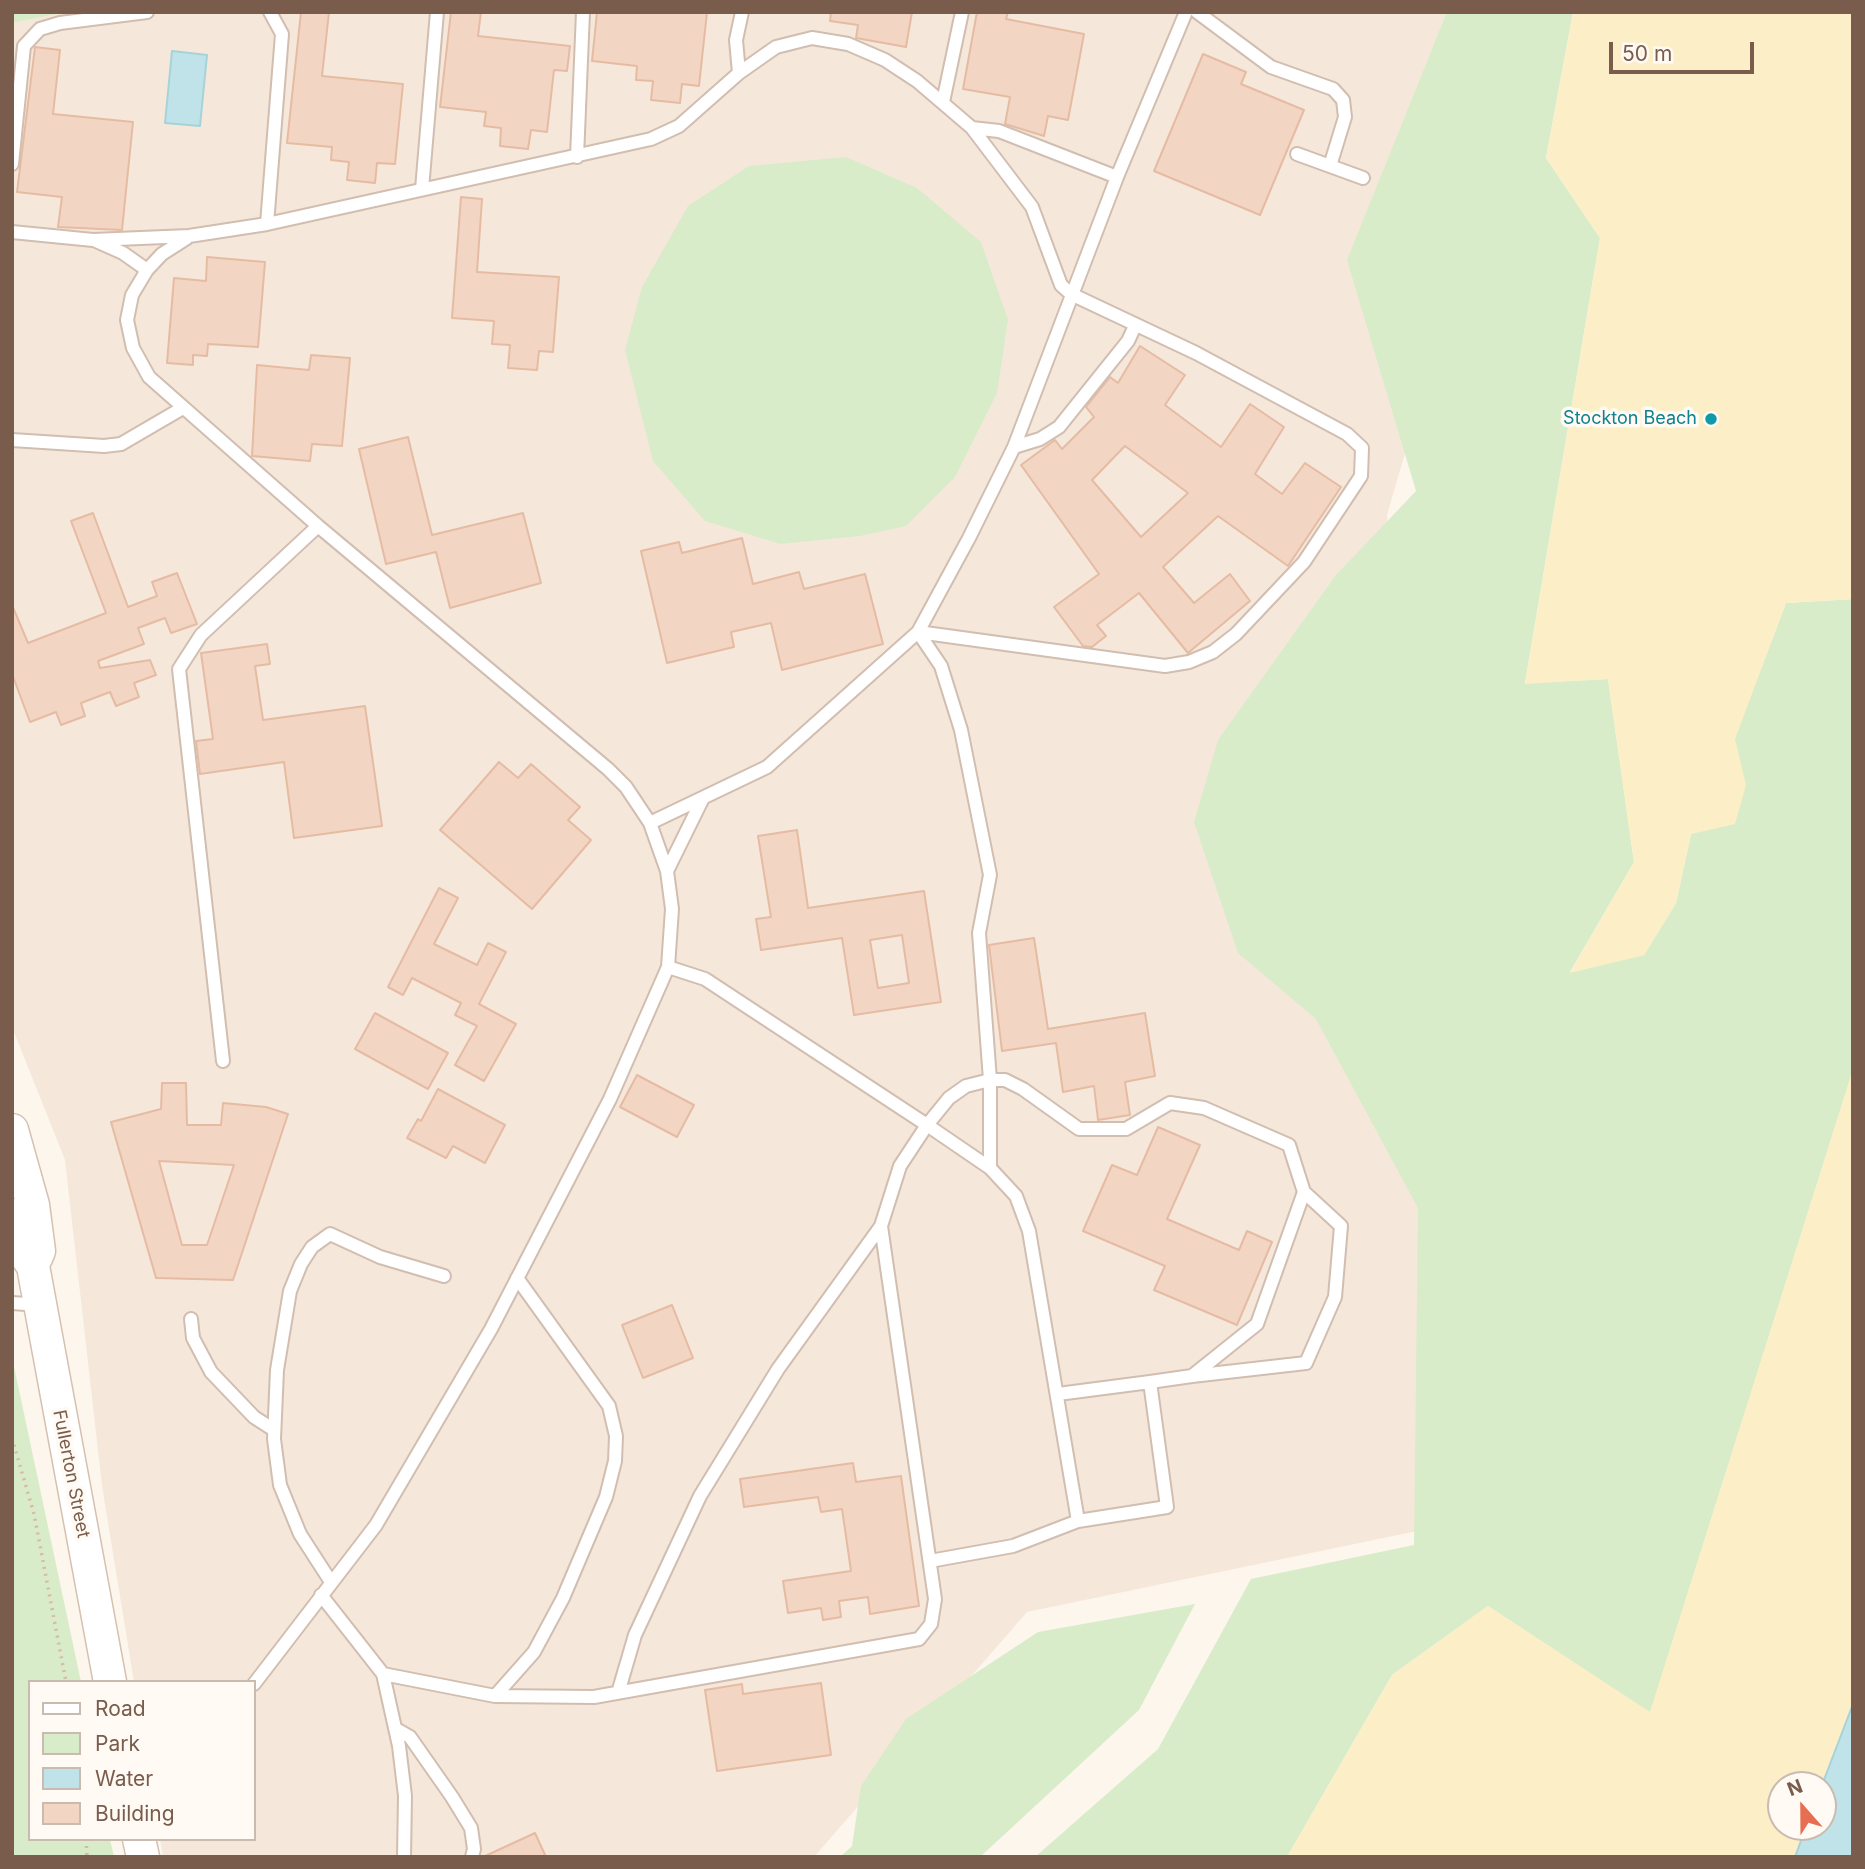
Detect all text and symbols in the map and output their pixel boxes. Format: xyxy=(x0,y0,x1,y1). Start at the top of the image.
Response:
scale bar xyxy=(1613,28,1758,72)
text: 50 m xyxy=(1622,41,1672,66)
place label: Stockton Beach xyxy=(1563,408,1697,430)
marker: Stockton Beach xyxy=(1703,411,1719,427)
street label: Fullerton Street xyxy=(48,1408,94,1540)
legend xyxy=(28,1680,256,1841)
text: Road xyxy=(95,1696,146,1721)
text: Park xyxy=(95,1731,140,1756)
text: Water xyxy=(95,1766,153,1791)
north arrow xyxy=(1767,1771,1837,1841)
text: N xyxy=(1784,1774,1806,1801)
text: Building xyxy=(95,1801,175,1826)

